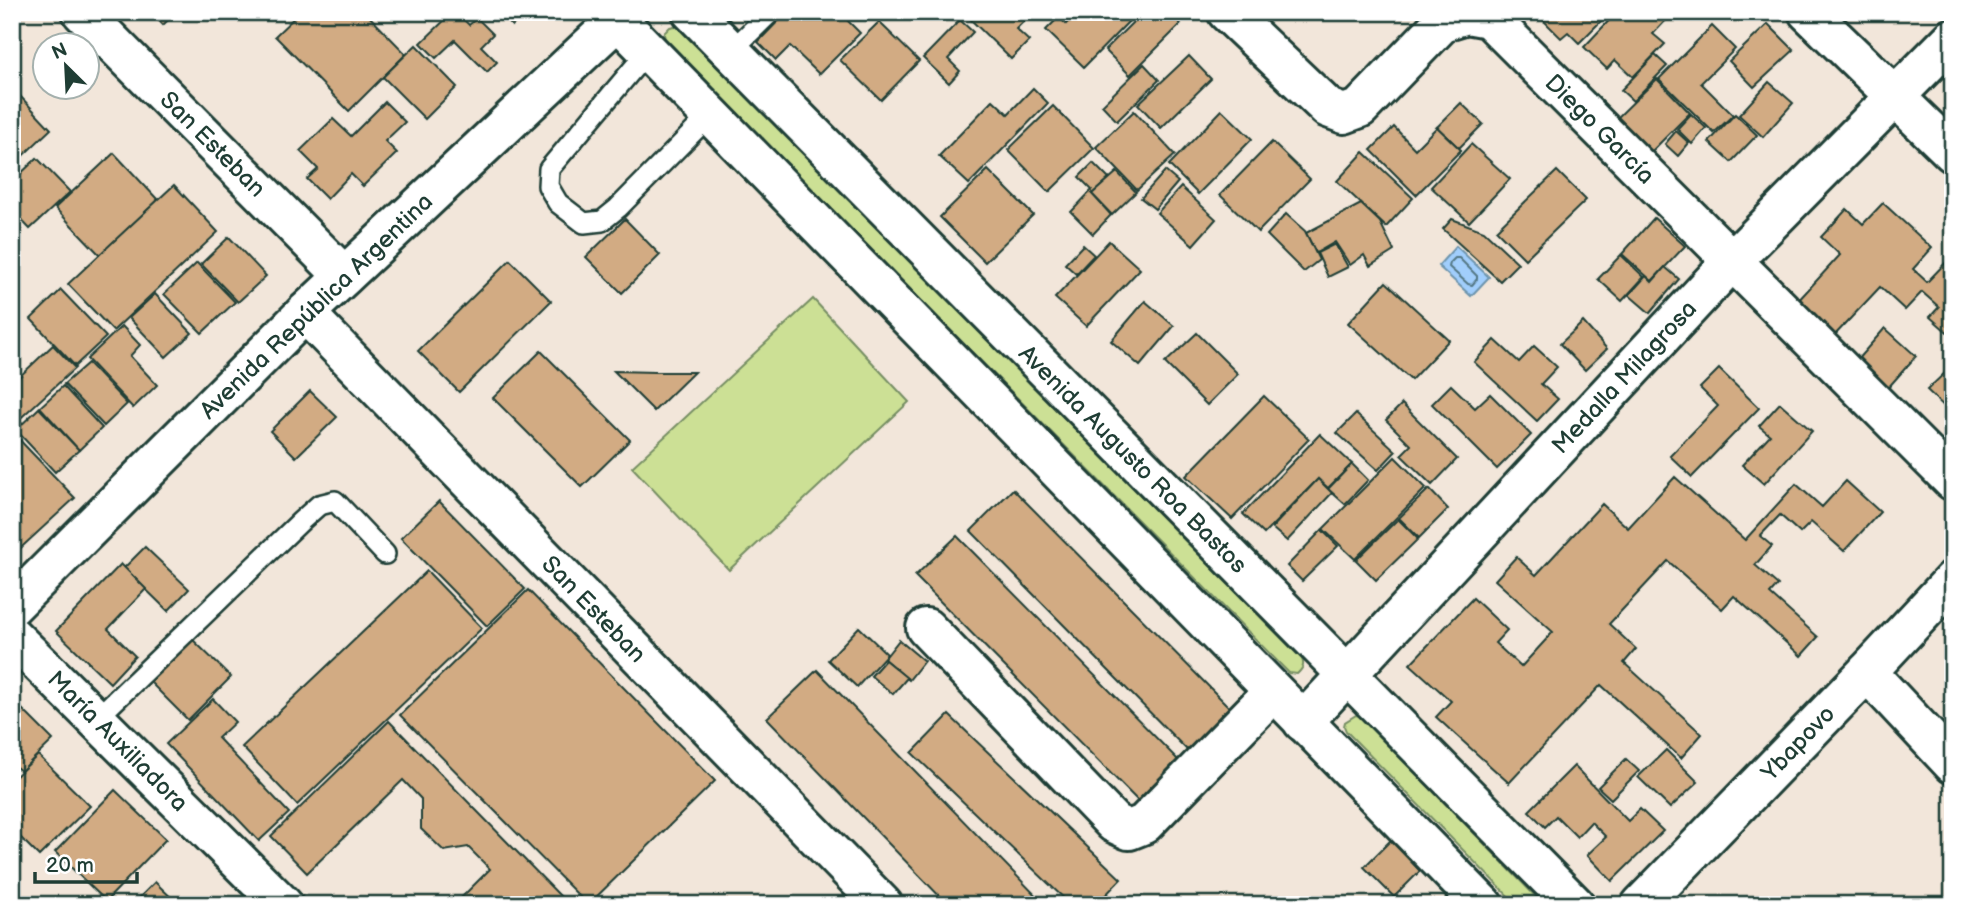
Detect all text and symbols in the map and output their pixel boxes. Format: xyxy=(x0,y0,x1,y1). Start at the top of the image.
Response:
north arrow xyxy=(32,32,102,102)
text: N xyxy=(48,38,71,65)
street label: Diego García xyxy=(1539,68,1661,190)
street label: San Esteban xyxy=(154,86,271,203)
street label: Avenida República Argentina xyxy=(194,187,439,425)
street label: Medalla Milagrosa xyxy=(1546,295,1703,460)
street label: Avenida Augusto Roa Bastos xyxy=(1012,339,1253,580)
street label: San Esteban xyxy=(536,550,652,669)
street label: María Auxiliadora xyxy=(41,665,194,818)
street label: Ybapovo xyxy=(1755,700,1841,788)
scale bar xyxy=(35,840,136,884)
text: 20 m xyxy=(46,853,94,878)

